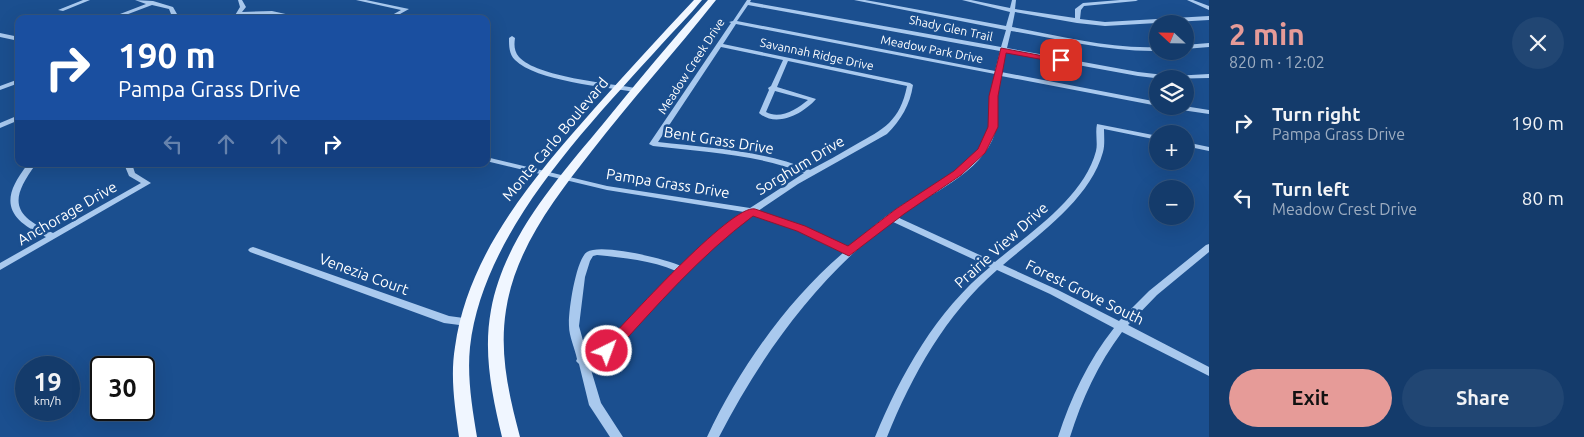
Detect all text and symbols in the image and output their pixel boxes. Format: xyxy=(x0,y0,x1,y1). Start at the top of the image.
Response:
street label: Shady Glen Trail xyxy=(908,13,994,43)
north arrow xyxy=(1149,15,1194,60)
map controls xyxy=(1149,15,1194,225)
street label: Meadow Creek Drive xyxy=(655,16,727,116)
text: 2 min xyxy=(1229,17,1305,51)
button: close xyxy=(1512,17,1564,69)
street label: Meadow Park Drive xyxy=(880,33,984,65)
icon: right xyxy=(35,35,100,100)
text: 190 m xyxy=(118,35,216,75)
street label: Savannah Ridge Drive xyxy=(759,36,875,72)
pin xyxy=(1040,39,1082,81)
icon: arrive xyxy=(1047,46,1075,74)
text: 820 m · 12:02 xyxy=(1229,53,1325,71)
button: layers xyxy=(1149,70,1194,115)
street label: Monte Carlo Boulevard xyxy=(499,74,611,204)
text: Pampa Grass Drive xyxy=(118,76,301,101)
text: Turn right xyxy=(1272,103,1360,125)
icon: right xyxy=(1229,109,1257,137)
text: 190 m xyxy=(1511,112,1564,134)
street label: Bent Grass Drive xyxy=(663,123,775,157)
button: + xyxy=(1149,125,1194,170)
text: Pampa Grass Drive xyxy=(1272,125,1405,143)
icon: left xyxy=(159,130,187,158)
icon: ahead xyxy=(212,130,240,158)
icon: ahead xyxy=(265,130,293,158)
icon: right xyxy=(318,130,346,158)
street label: Sorghum Drive xyxy=(753,132,847,198)
street label: Pampa Grass Drive xyxy=(605,165,731,201)
street label: Anchorage Drive xyxy=(14,178,120,248)
text: Turn left xyxy=(1272,178,1350,200)
button: − xyxy=(1149,180,1194,225)
icon: left xyxy=(1229,184,1257,212)
text: 80 m xyxy=(1522,187,1564,209)
street label: Prairie View Drive xyxy=(951,199,1051,291)
text: Meadow Crest Drive xyxy=(1272,200,1417,218)
street label: Venezia Court xyxy=(317,250,411,298)
street label: Forest Grove South xyxy=(1023,256,1147,328)
position arrow xyxy=(580,324,632,376)
speed limit sign: 30 xyxy=(90,356,155,421)
text: 19 xyxy=(33,368,62,396)
button: Exit xyxy=(1229,369,1392,427)
button: Share xyxy=(1402,369,1564,427)
text: km/h xyxy=(34,394,61,407)

